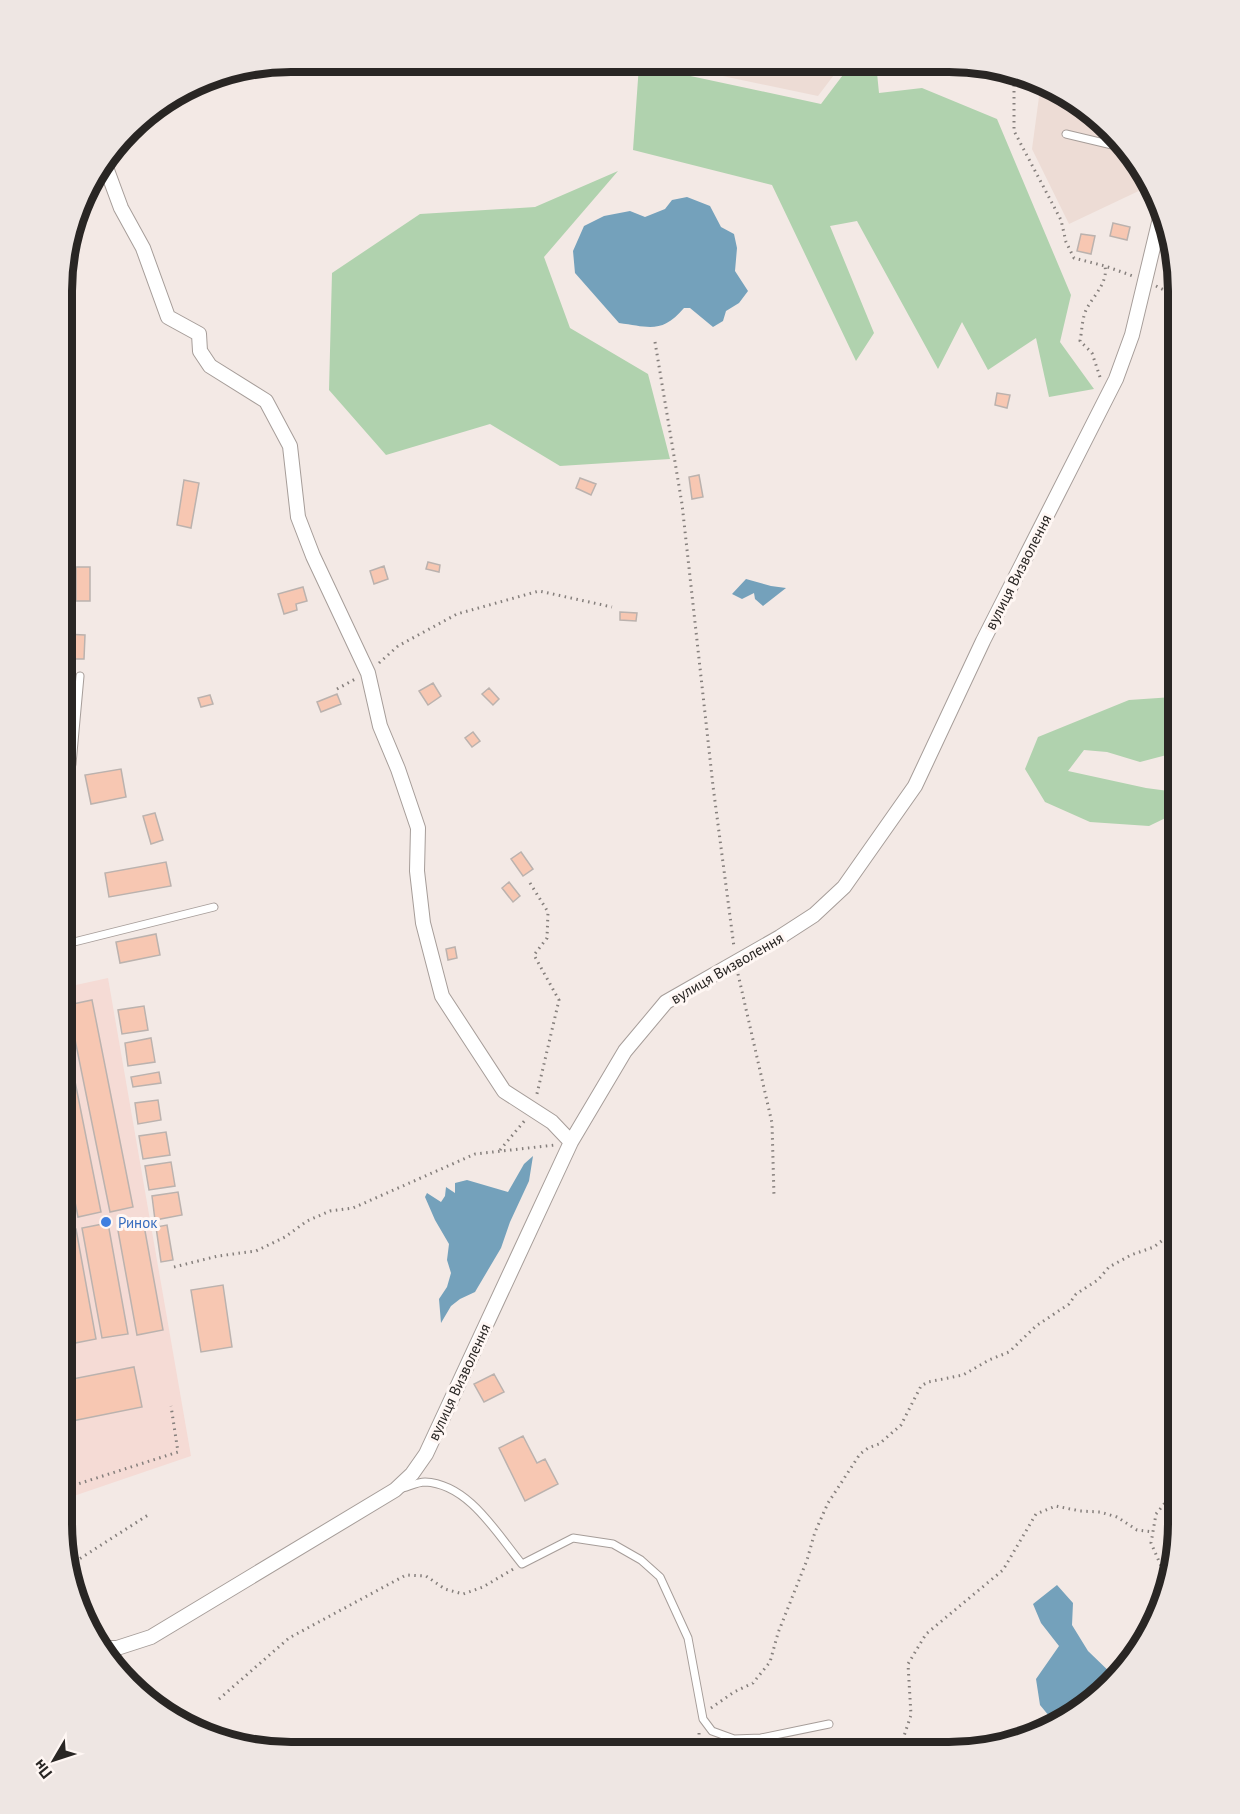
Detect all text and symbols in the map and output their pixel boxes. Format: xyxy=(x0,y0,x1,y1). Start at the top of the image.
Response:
street label: вулиця Визволення xyxy=(981,511,1055,633)
street label: вулиця Визволення xyxy=(667,928,787,1008)
place label: Ринок xyxy=(118,1213,158,1232)
marker: Ринок xyxy=(99,1215,113,1229)
street label: вулиця Визволення xyxy=(424,1321,494,1443)
north arrow xyxy=(24,1730,84,1790)
text: Пн xyxy=(29,1756,56,1783)

